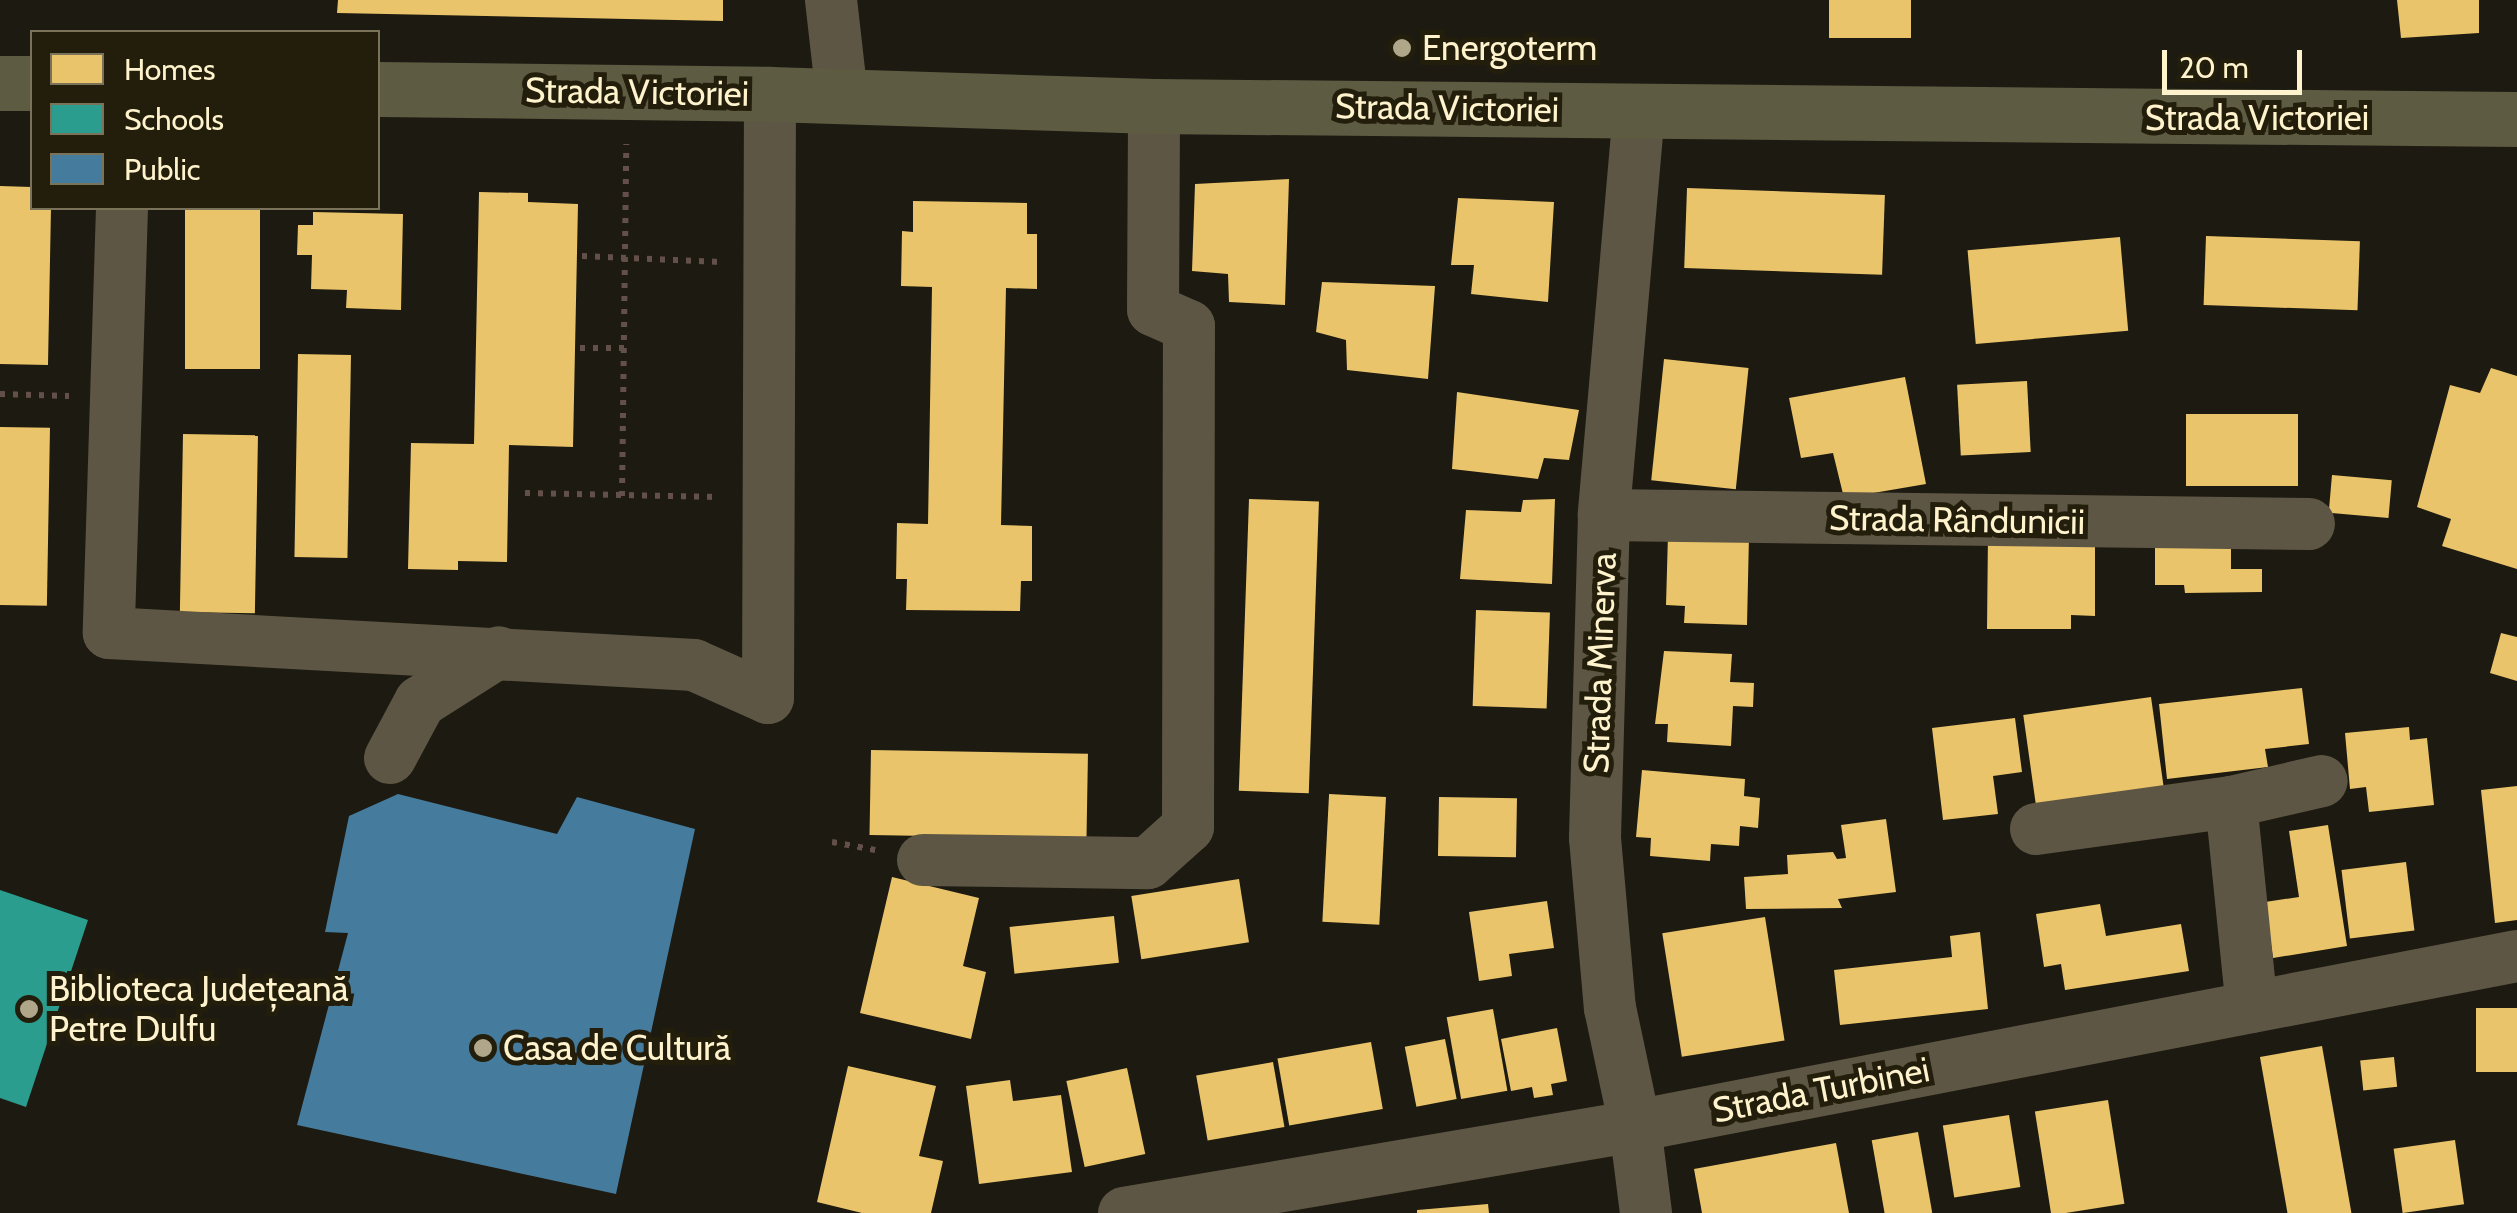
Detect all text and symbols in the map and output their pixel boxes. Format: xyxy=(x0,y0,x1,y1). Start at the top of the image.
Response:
place label: Energoterm xyxy=(1422,27,1597,69)
legend xyxy=(30,30,380,210)
scale bar xyxy=(2167,30,2307,92)
marker: Energoterm xyxy=(1391,37,1413,59)
text: 20 m xyxy=(2179,49,2249,86)
text: Homes xyxy=(124,51,215,88)
street label: Strada Victoriei xyxy=(524,69,750,115)
street label: Strada Victoriei xyxy=(1334,85,1560,131)
street label: Strada Victoriei xyxy=(2145,97,2369,139)
text: Schools xyxy=(124,101,224,138)
text: Public xyxy=(124,151,200,188)
street label: Strada Rândunicii xyxy=(1829,497,2085,543)
street label: Strada Minerva xyxy=(1575,552,1625,774)
place label: Biblioteca Județeană Petre Dulfu xyxy=(49,968,348,1050)
marker: Biblioteca Județeană Petre Dulfu xyxy=(18,998,40,1020)
place label: Casa de Cultură xyxy=(503,1027,731,1069)
marker: Casa de Cultură xyxy=(472,1037,494,1059)
street label: Strada Turbinei xyxy=(1709,1048,1933,1132)

